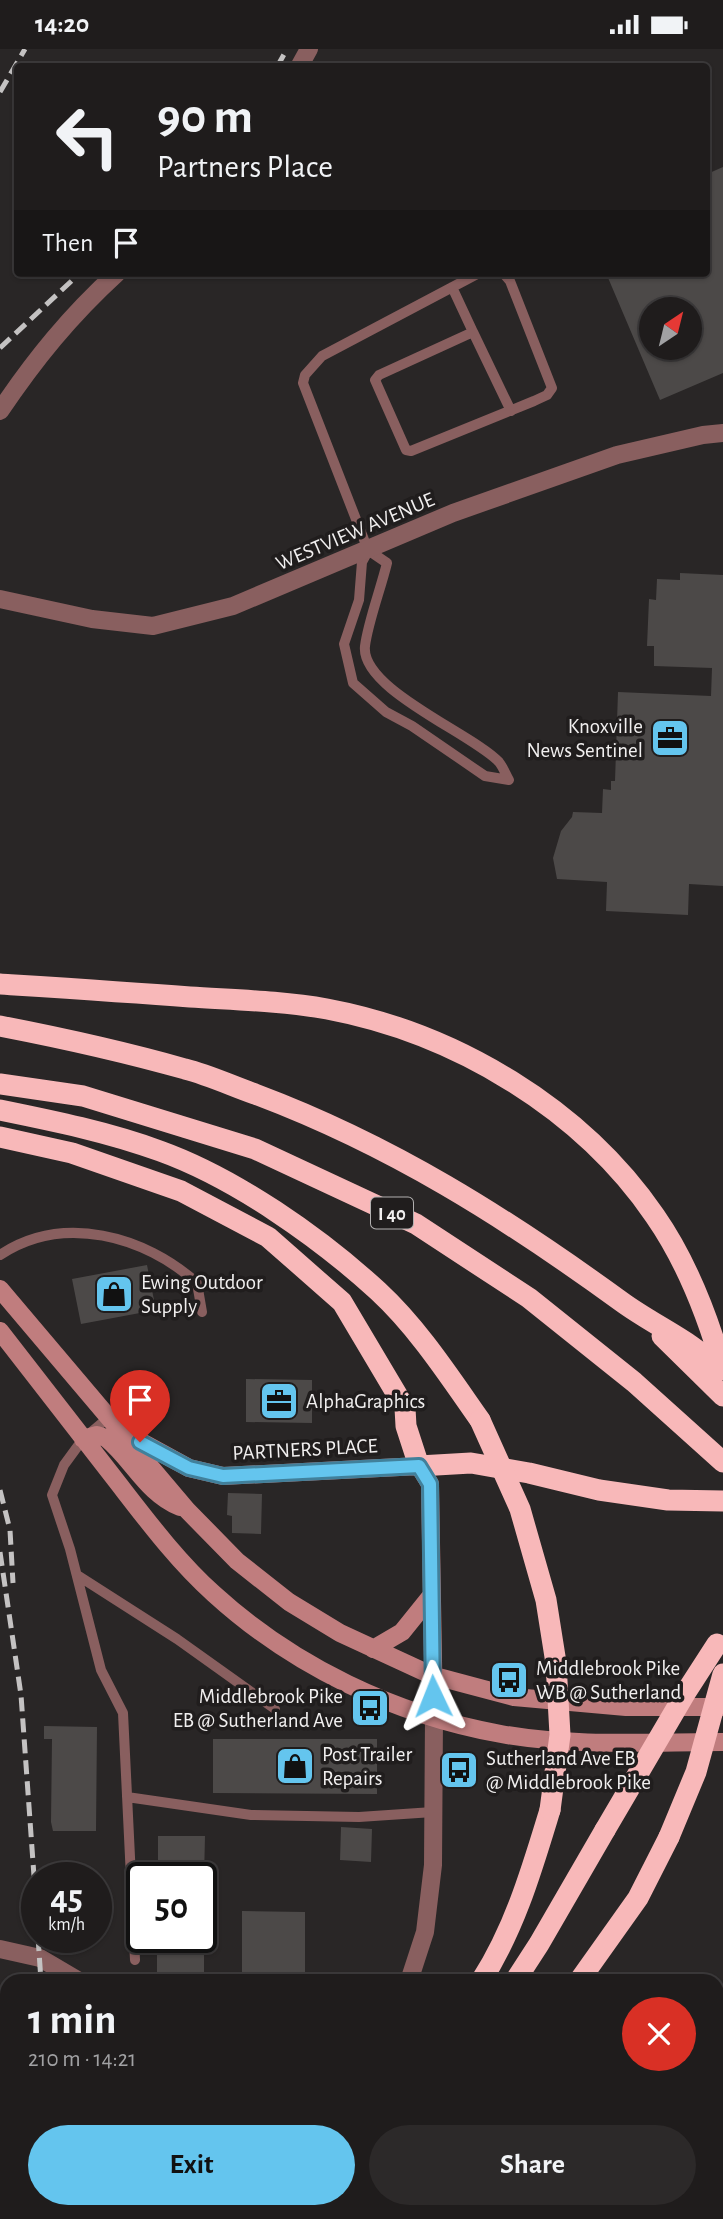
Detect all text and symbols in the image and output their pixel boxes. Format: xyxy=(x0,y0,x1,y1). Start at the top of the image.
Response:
text: 14:20 xyxy=(35,11,89,37)
icon: left xyxy=(42,91,133,182)
text: 90 m xyxy=(157,93,253,142)
text: Partners Place xyxy=(157,151,333,183)
icon: arrive xyxy=(107,224,145,262)
text: Then xyxy=(42,230,93,256)
north arrow xyxy=(639,297,702,361)
map controls xyxy=(639,297,702,360)
street label: WESTVIEW AVENUE xyxy=(273,489,437,574)
place label: Knoxville News Sentinel xyxy=(527,716,643,761)
office icon: Knoxville News Sentinel xyxy=(649,717,691,759)
road number: I 40 xyxy=(371,1197,413,1229)
place label: Ewing Outdoor Supply xyxy=(141,1272,263,1317)
shop icon: Ewing Outdoor Supply xyxy=(93,1273,135,1315)
pin xyxy=(110,1370,170,1442)
office icon: AlphaGraphics xyxy=(258,1380,300,1422)
icon: arrive xyxy=(121,1381,159,1419)
place label: AlphaGraphics xyxy=(306,1391,425,1412)
street label: PARTNERS PLACE xyxy=(232,1435,378,1464)
place label: Middlebrook Pike WB @ Sutherland xyxy=(536,1658,682,1703)
position arrow xyxy=(396,1659,470,1733)
bus stop icon: Middlebrook Pike WB @ Sutherland xyxy=(488,1659,530,1701)
place label: Middlebrook Pike EB @ Sutherland Ave xyxy=(173,1686,343,1731)
bus stop icon: Middlebrook Pike EB @ Sutherland Ave xyxy=(349,1687,391,1729)
place label: Post Trailer Repairs xyxy=(322,1744,412,1789)
shop icon: Post Trailer Repairs xyxy=(274,1745,316,1787)
place label: Sutherland Ave EB @ Middlebrook Pike xyxy=(486,1748,651,1793)
bus stop icon: Sutherland Ave EB @ Middlebrook Pike xyxy=(438,1749,480,1791)
speed limit sign: 50 xyxy=(126,1862,217,1953)
text: 45 xyxy=(50,1881,83,1916)
text: km/h xyxy=(48,1916,85,1934)
button: close xyxy=(622,1997,696,2071)
text: 1 min xyxy=(28,1999,117,2041)
text: 210 m · 14:21 xyxy=(28,2048,136,2071)
button: Exit xyxy=(28,2125,355,2205)
button: Share xyxy=(369,2125,696,2205)

